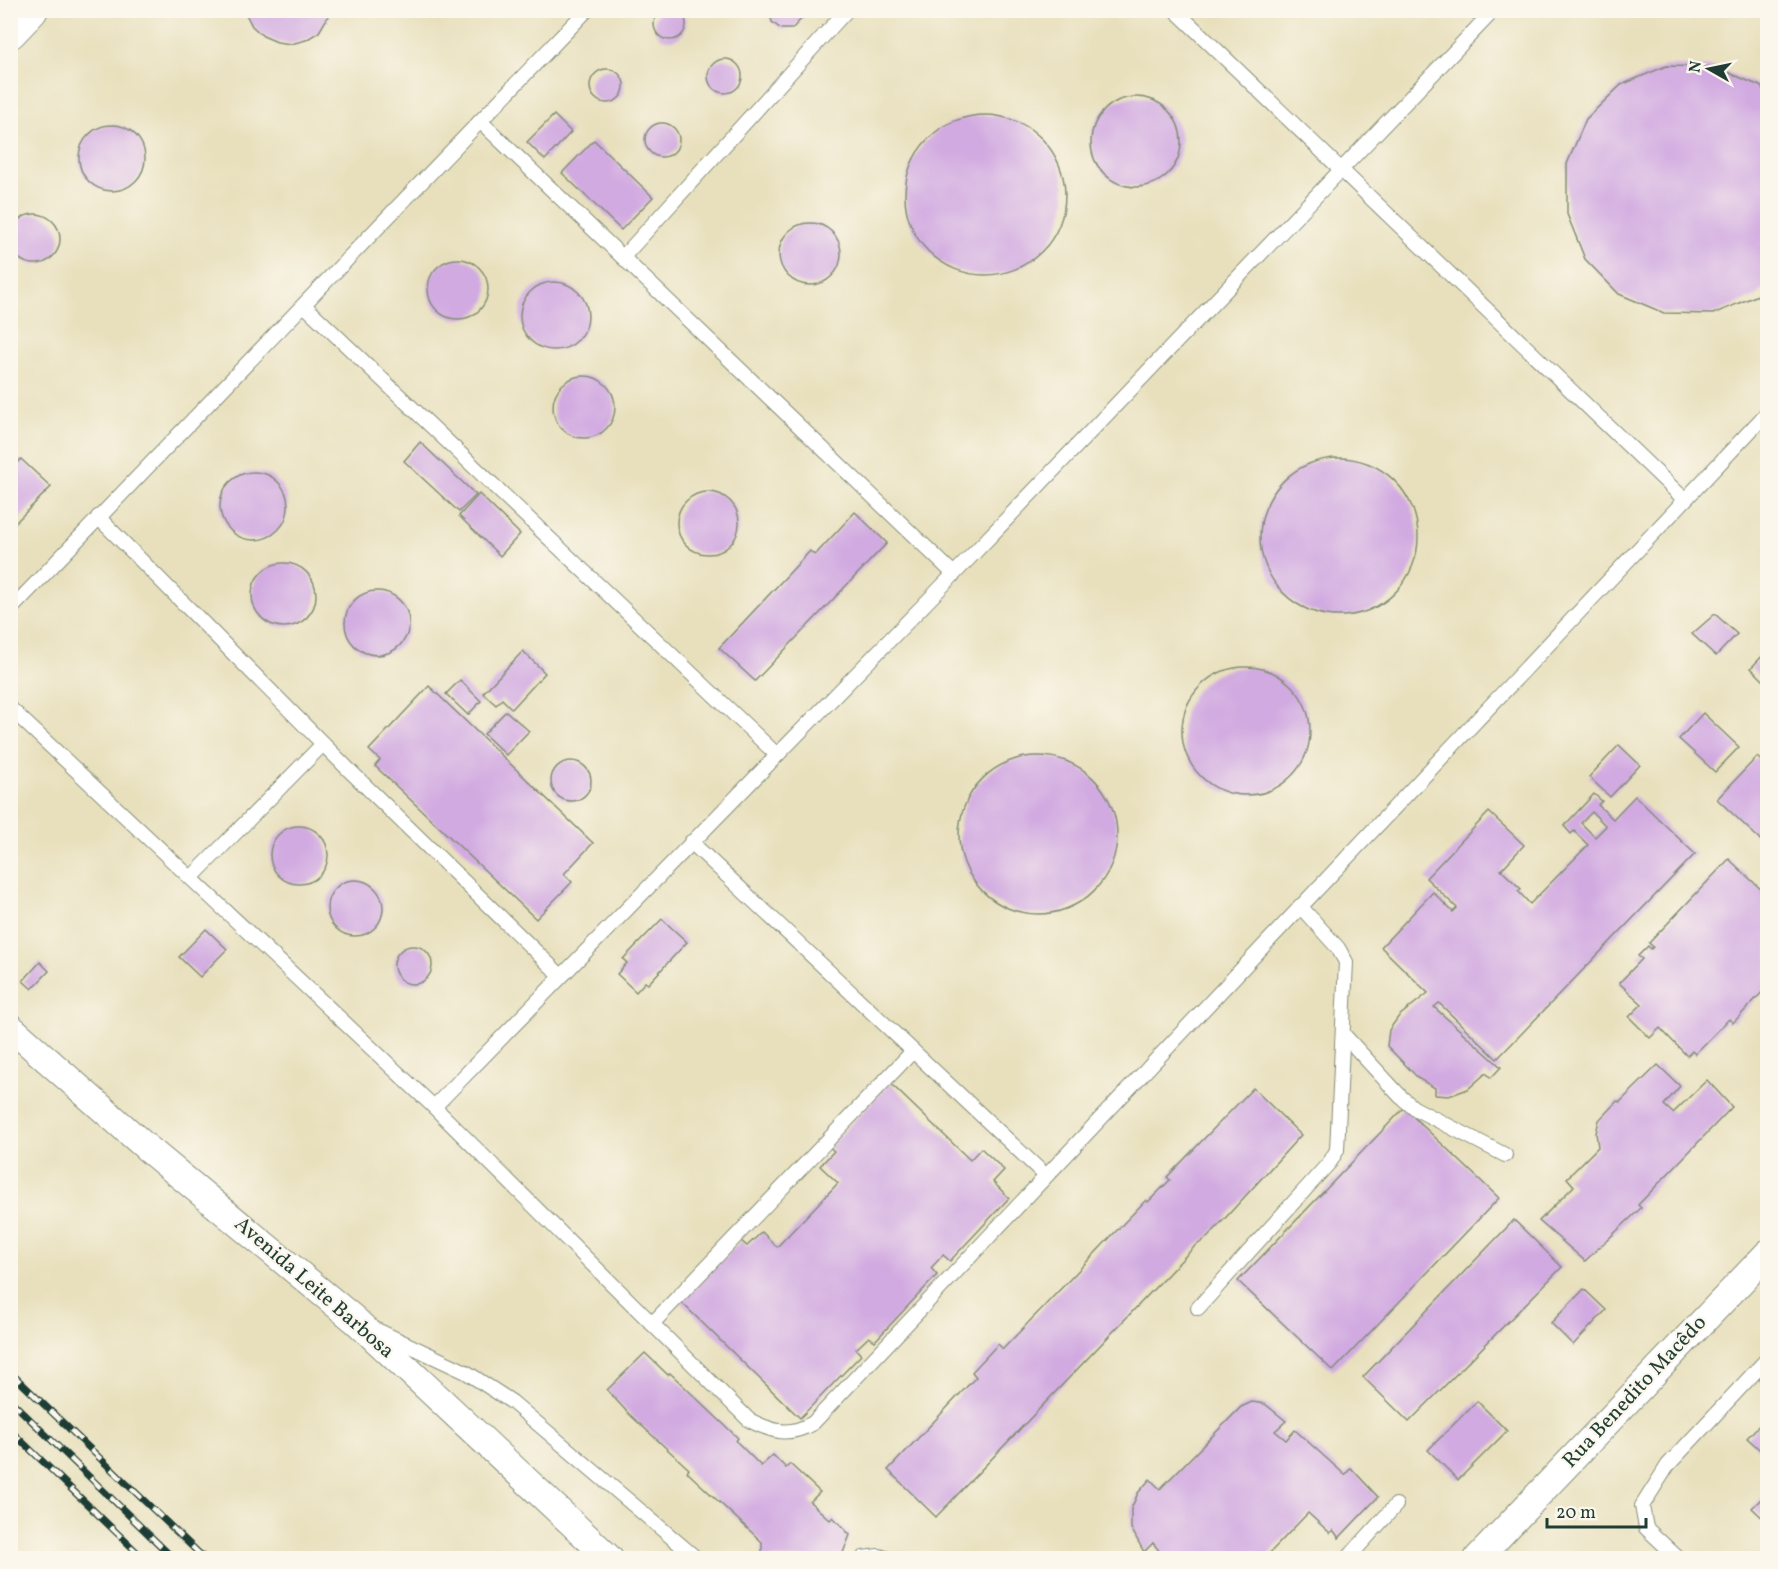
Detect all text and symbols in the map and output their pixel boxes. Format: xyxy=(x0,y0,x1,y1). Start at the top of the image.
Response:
north arrow xyxy=(1679,39,1739,99)
text: N xyxy=(1684,59,1708,74)
street label: Avenida Leite Barbosa xyxy=(228,1210,400,1366)
street label: Rua Benedito Macêdo xyxy=(1556,1309,1714,1475)
scale bar xyxy=(1547,1491,1646,1529)
text: 20 m xyxy=(1556,1501,1596,1526)

